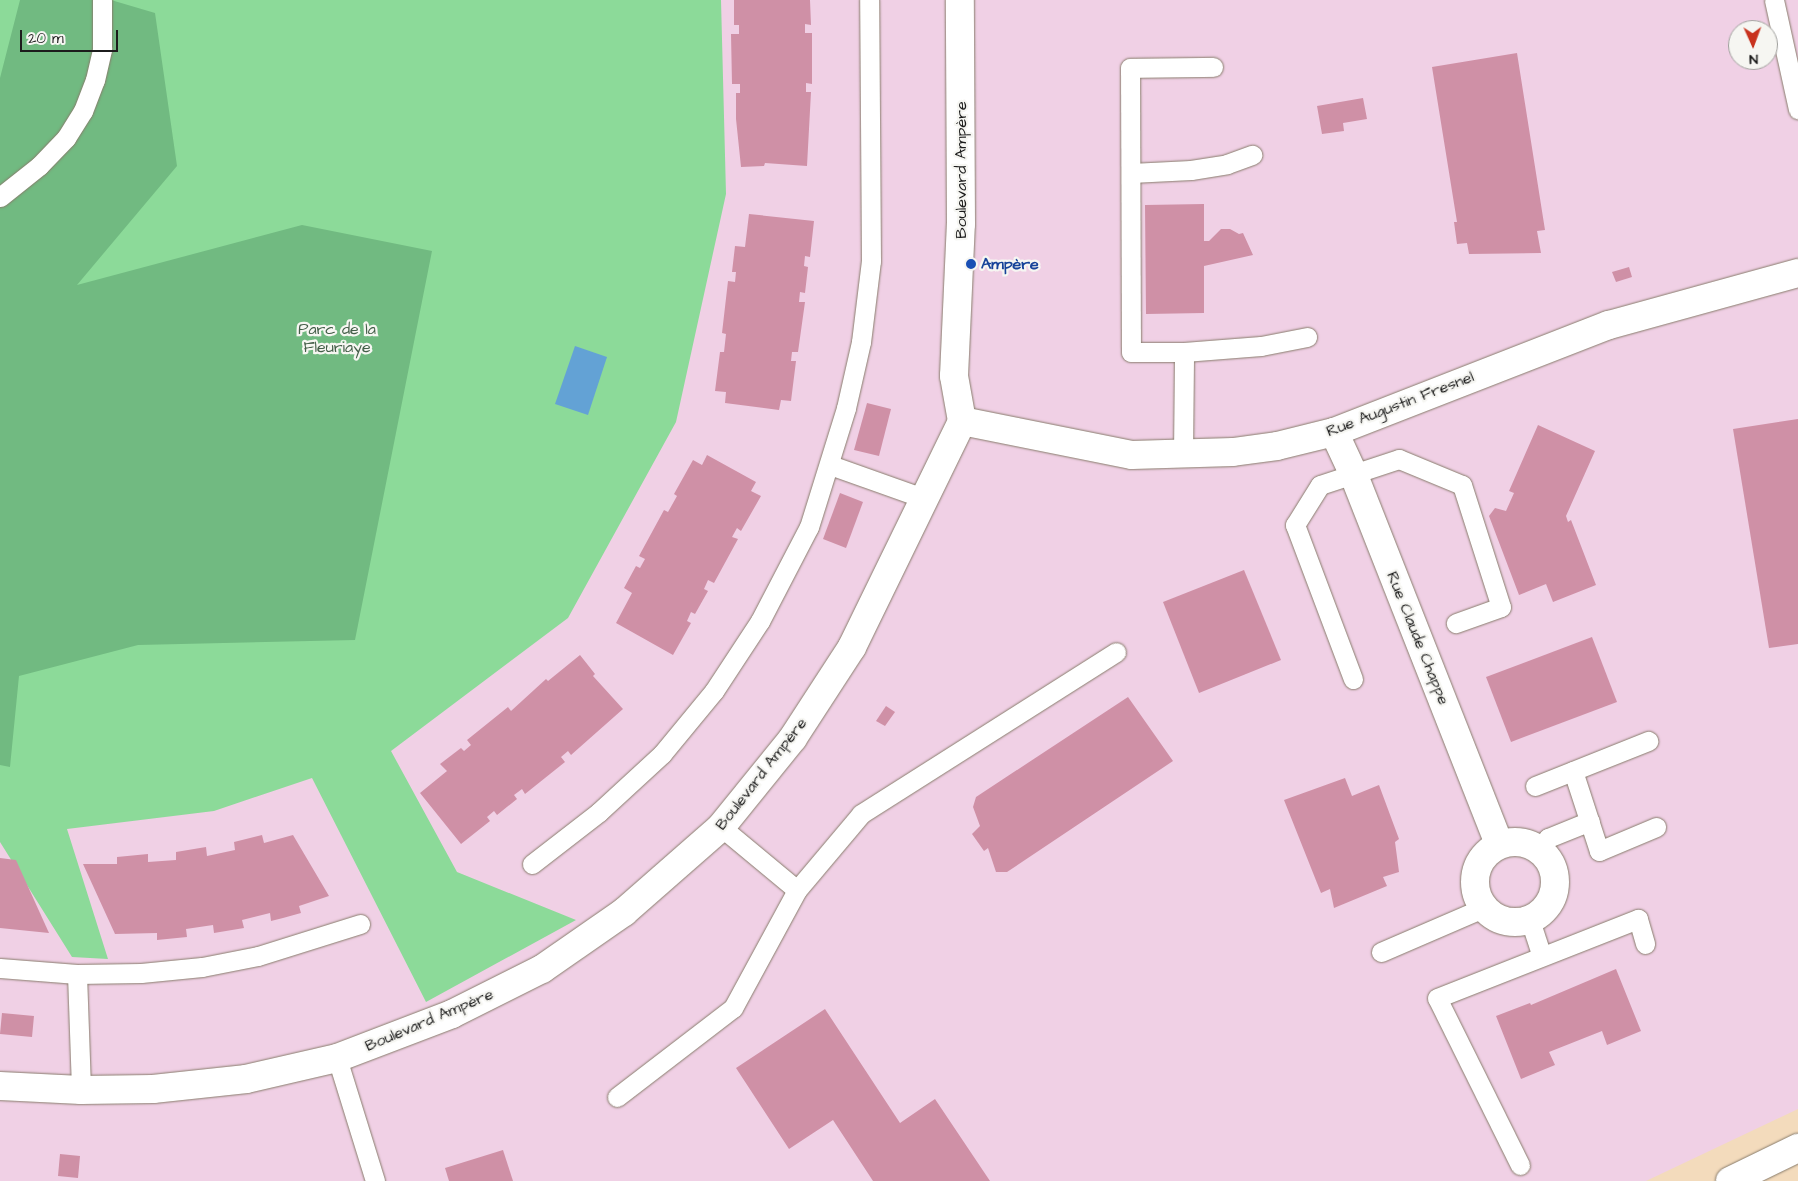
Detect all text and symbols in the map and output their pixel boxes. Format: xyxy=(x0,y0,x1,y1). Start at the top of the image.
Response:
scale bar xyxy=(22,20,120,52)
north arrow xyxy=(1728,20,1778,70)
text: 20 m xyxy=(28,28,64,49)
text: N xyxy=(1749,49,1758,69)
street label: Boulevard Ampère xyxy=(951,101,971,239)
place label: Ampère xyxy=(981,254,1039,274)
marker: Ampère xyxy=(965,258,977,270)
park label: Parc de la Fleuriaye xyxy=(298,319,376,357)
street label: Rue Augustin Fresnel xyxy=(1324,367,1476,441)
street label: Rue Claude Chappe xyxy=(1383,569,1453,707)
street label: Boulevard Ampère xyxy=(711,714,811,834)
street label: Boulevard Ampère xyxy=(362,984,496,1056)

